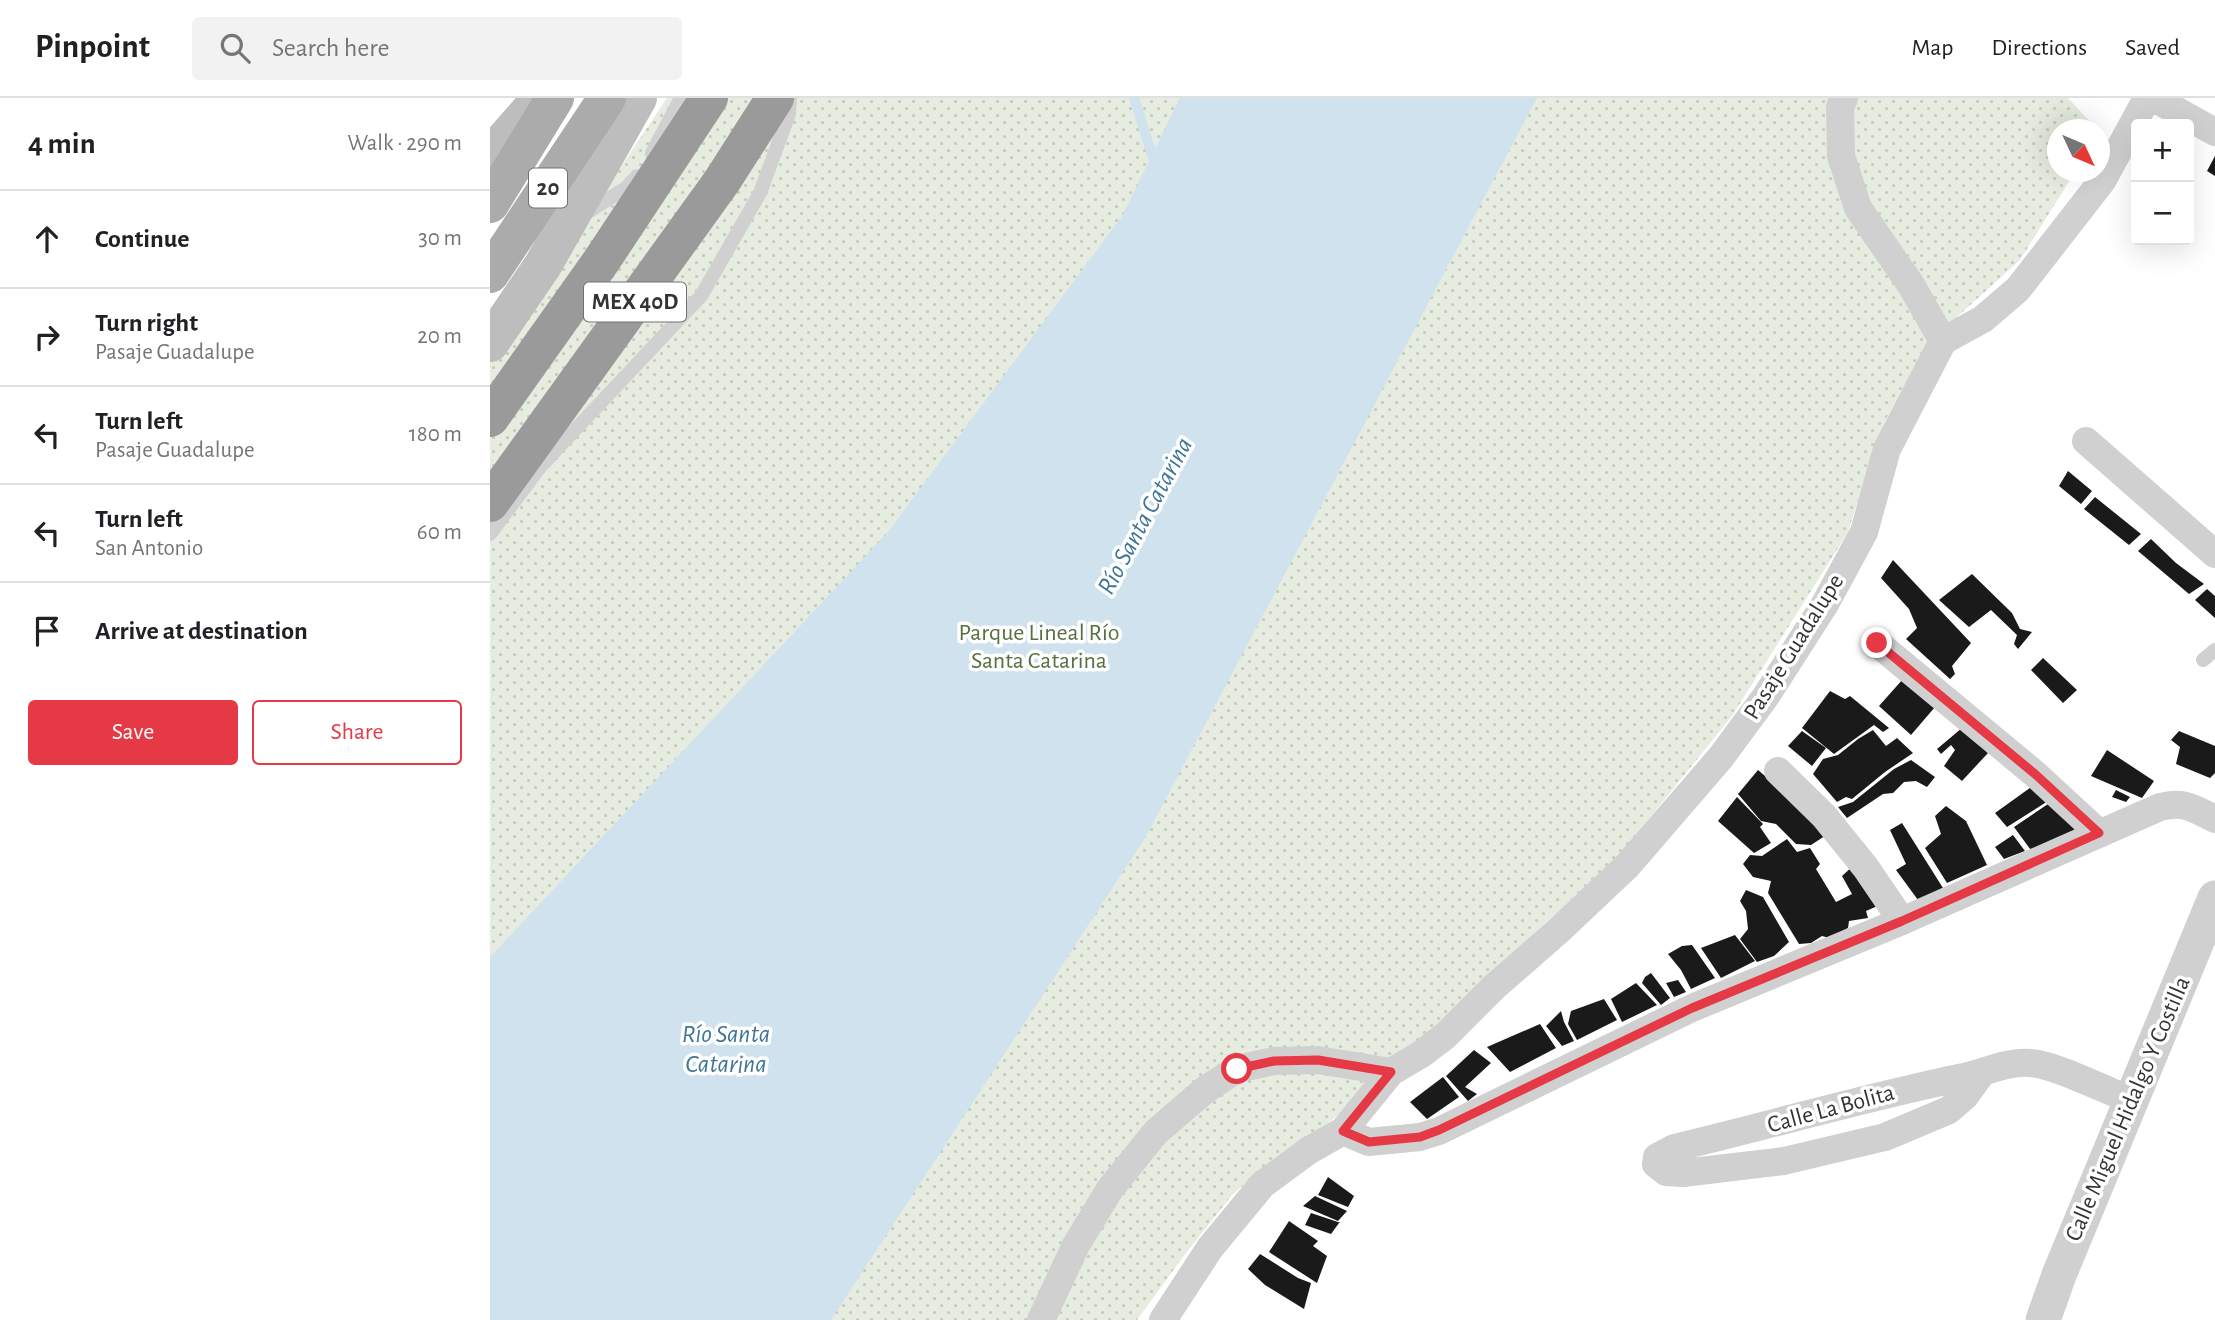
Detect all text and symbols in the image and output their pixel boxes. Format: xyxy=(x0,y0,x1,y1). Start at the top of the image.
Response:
search box xyxy=(192,17,682,80)
icon: search xyxy=(216,29,254,67)
text: Pinpoint xyxy=(35,31,150,64)
text: Search here xyxy=(272,35,390,61)
text: Map xyxy=(1911,36,1953,60)
text: Directions xyxy=(1991,36,2087,60)
text: Saved xyxy=(2125,36,2180,60)
north arrow xyxy=(2047,119,2110,182)
map controls xyxy=(2131,119,2194,245)
button: + xyxy=(2131,119,2194,182)
text: 4 min xyxy=(28,129,96,159)
text: Walk · 290 m xyxy=(347,132,462,155)
road number: 20 xyxy=(529,169,567,208)
button: − xyxy=(2131,182,2194,245)
icon: ahead xyxy=(28,220,66,258)
text: Continue xyxy=(95,226,190,252)
text: 30 m xyxy=(418,227,462,250)
road number: MEX 40D xyxy=(584,282,686,322)
text: Turn right xyxy=(95,310,198,336)
icon: right xyxy=(28,318,66,356)
text: 20 m xyxy=(417,325,462,348)
text: Pasaje Guadalupe xyxy=(95,341,255,364)
text: Turn left xyxy=(95,408,183,434)
icon: left xyxy=(28,416,66,454)
text: 180 m xyxy=(409,423,462,446)
water label: Río Santa Catarina xyxy=(1093,433,1197,599)
text: Pasaje Guadalupe xyxy=(95,439,255,462)
text: Turn left xyxy=(95,506,183,532)
icon: left xyxy=(28,514,66,552)
text: 60 m xyxy=(417,521,462,544)
text: San Antonio xyxy=(95,537,203,560)
street label: Pasaje Guadalupe xyxy=(1740,570,1848,724)
icon: arrive xyxy=(28,612,66,650)
text: Arrive at destination xyxy=(95,618,308,644)
park label: Parque Lineal Río Santa Catarina xyxy=(958,621,1120,673)
route end xyxy=(1861,627,1892,658)
button: Save xyxy=(28,700,238,765)
button: Share xyxy=(252,700,462,765)
street label: Calle Miguel Hidalgo Y Costilla xyxy=(2061,973,2195,1245)
water label: Río Santa Catarina xyxy=(682,1021,770,1077)
route start xyxy=(1221,1053,1252,1084)
street label: Calle La Bolita xyxy=(1765,1081,1897,1137)

